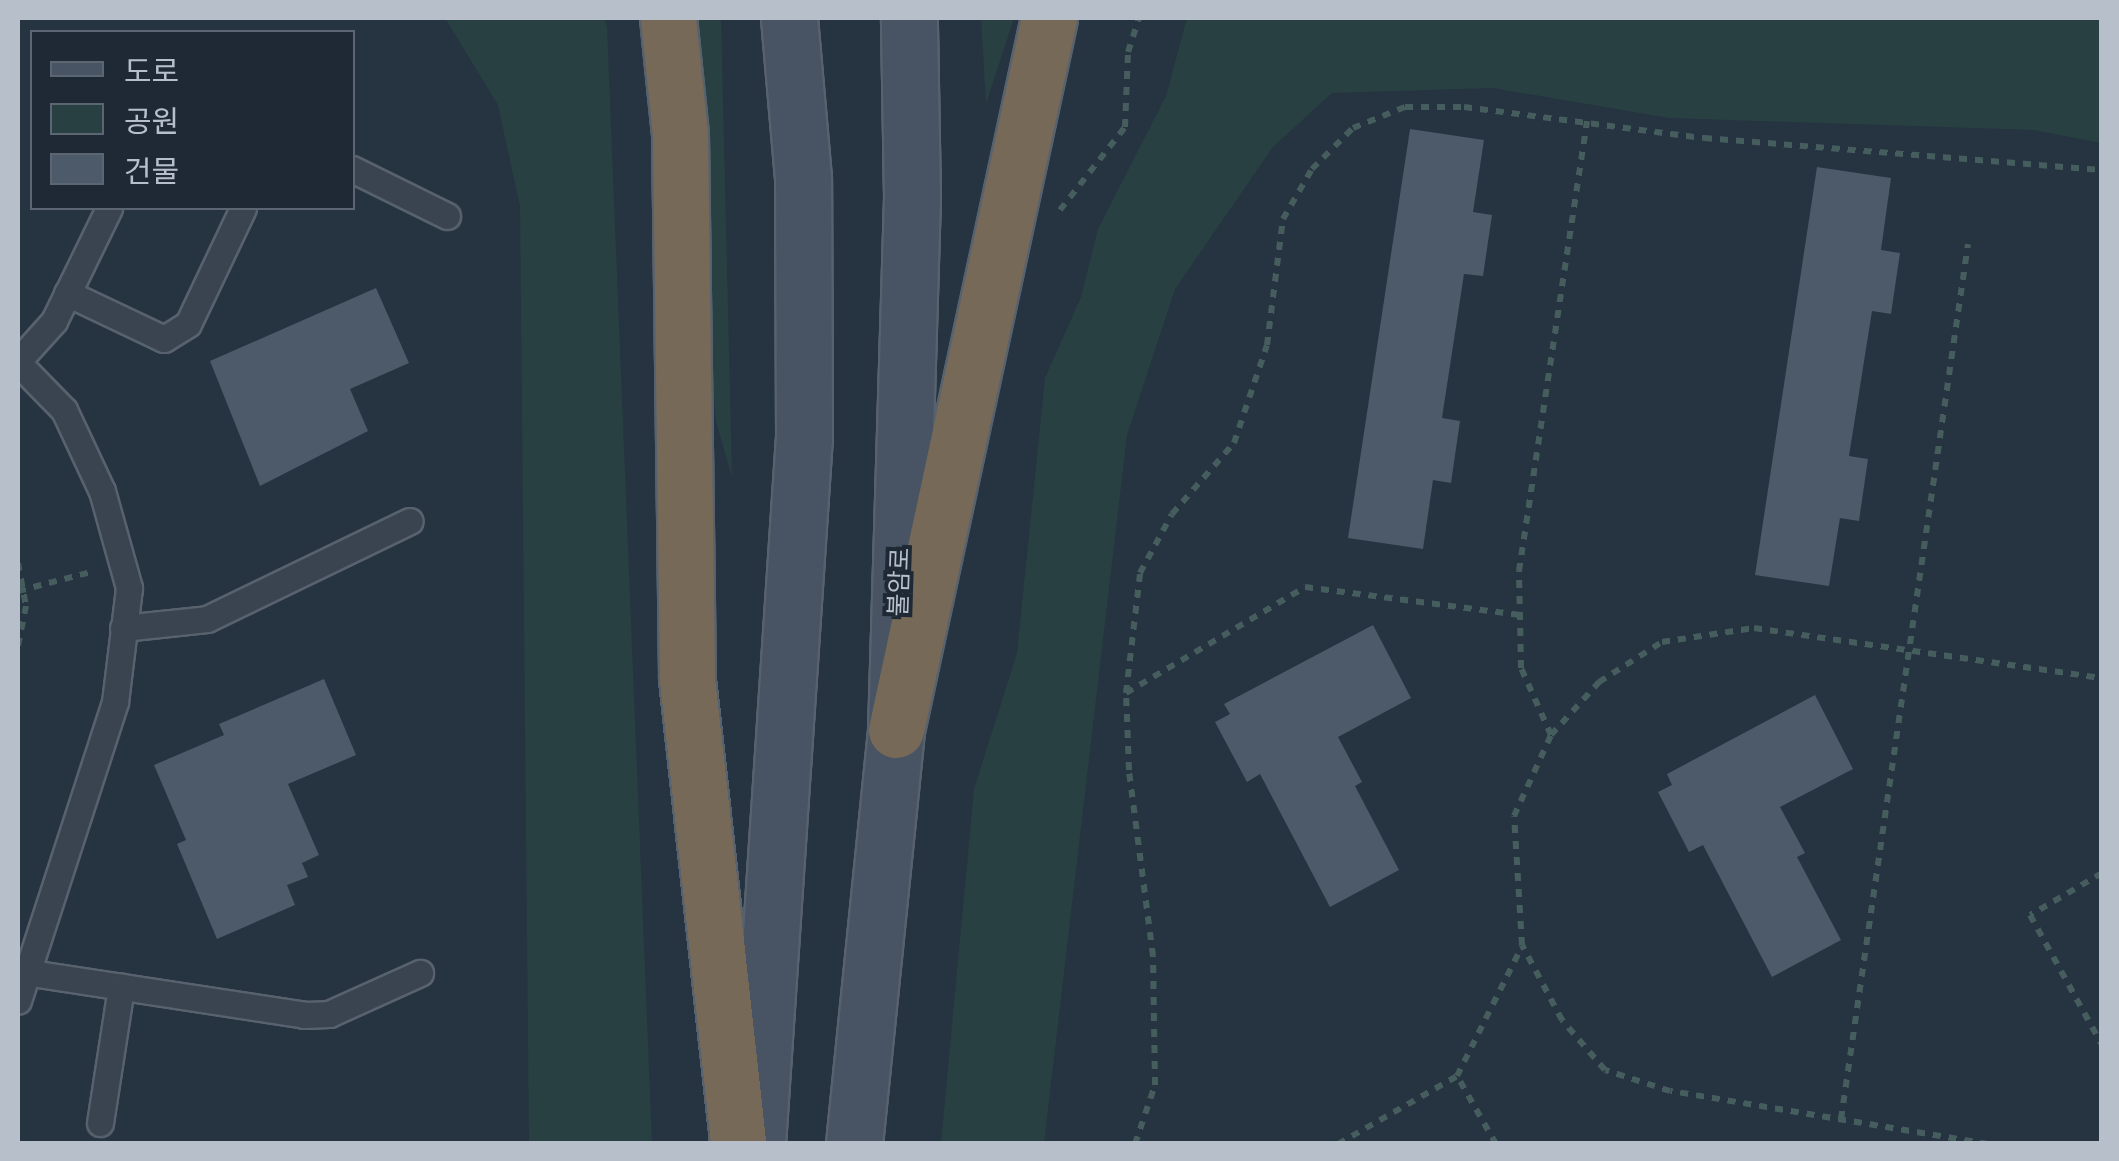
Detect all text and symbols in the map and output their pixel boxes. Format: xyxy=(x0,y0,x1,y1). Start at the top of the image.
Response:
legend xyxy=(30,30,355,210)
text: 도로 xyxy=(124,54,179,91)
text: 공원 xyxy=(124,104,179,141)
text: 건물 xyxy=(124,154,179,191)
street label: 불암로 xyxy=(884,547,916,617)

